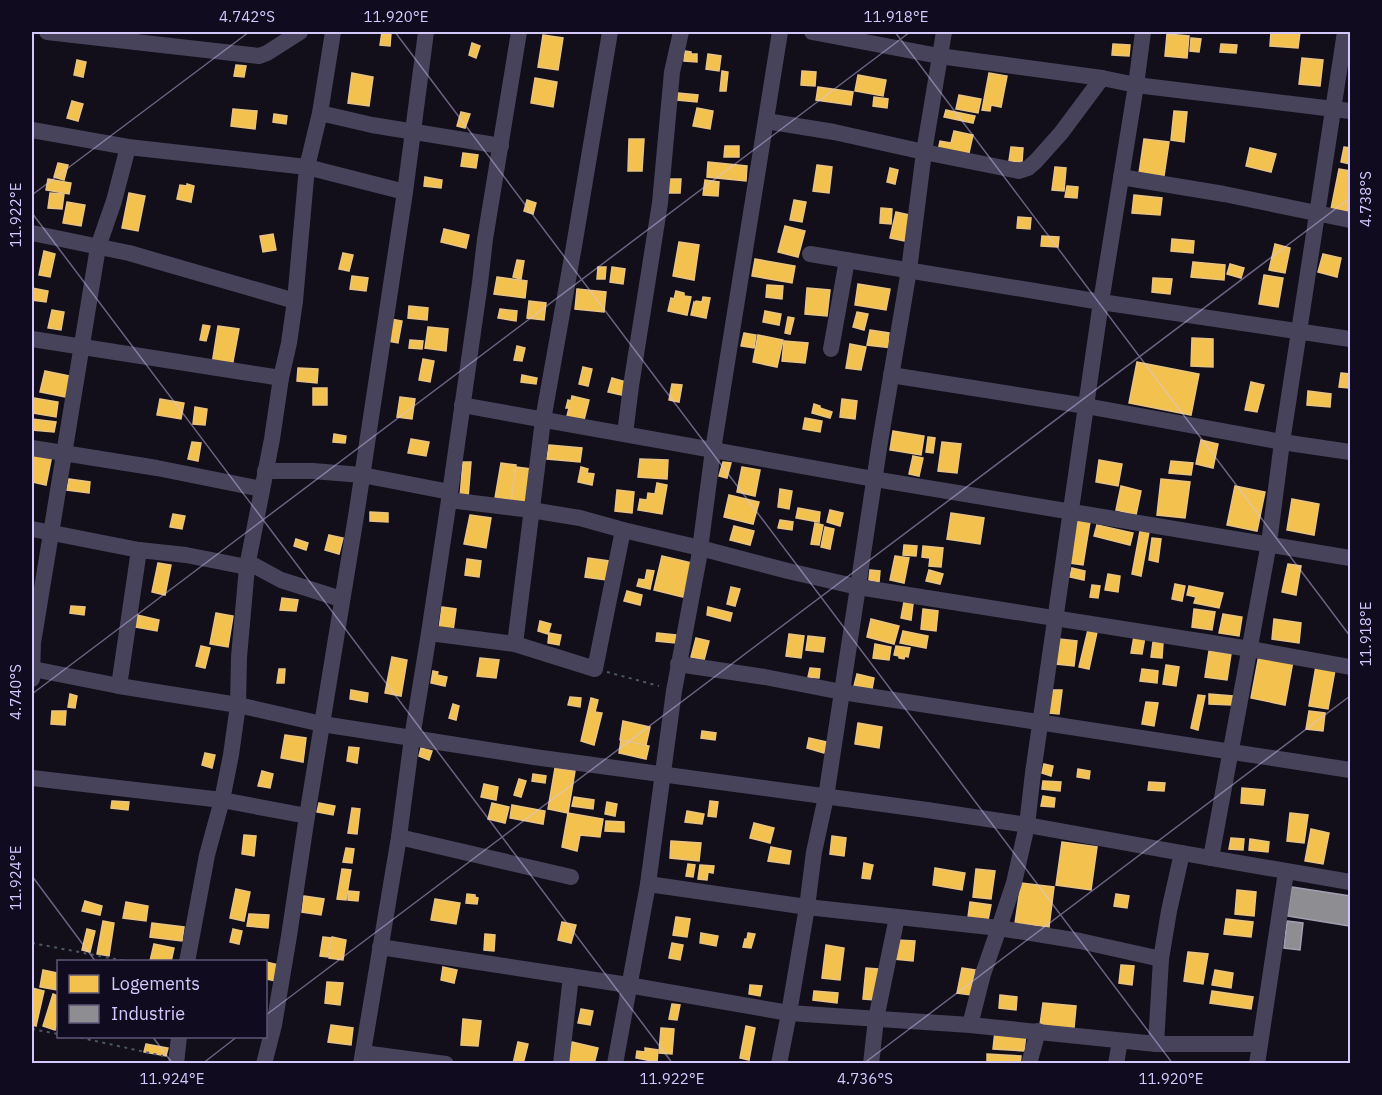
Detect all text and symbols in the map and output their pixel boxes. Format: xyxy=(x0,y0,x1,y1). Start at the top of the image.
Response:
text: 4.742°S xyxy=(219,7,275,26)
text: 11.920°E xyxy=(364,7,428,26)
text: 11.918°E xyxy=(864,7,928,26)
text: 4.738°S xyxy=(1356,171,1375,227)
text: 11.922°E xyxy=(6,183,25,247)
text: 11.918°E xyxy=(1356,602,1375,666)
text: 4.740°S xyxy=(6,664,25,720)
text: 11.924°E xyxy=(6,846,25,910)
legend xyxy=(57,960,267,1038)
text: Logements xyxy=(111,972,200,995)
text: Industrie xyxy=(111,1002,185,1025)
text: 11.924°E xyxy=(140,1069,204,1088)
text: 11.922°E xyxy=(640,1069,704,1088)
text: 4.736°S xyxy=(837,1069,893,1088)
text: 11.920°E xyxy=(1139,1069,1203,1088)

